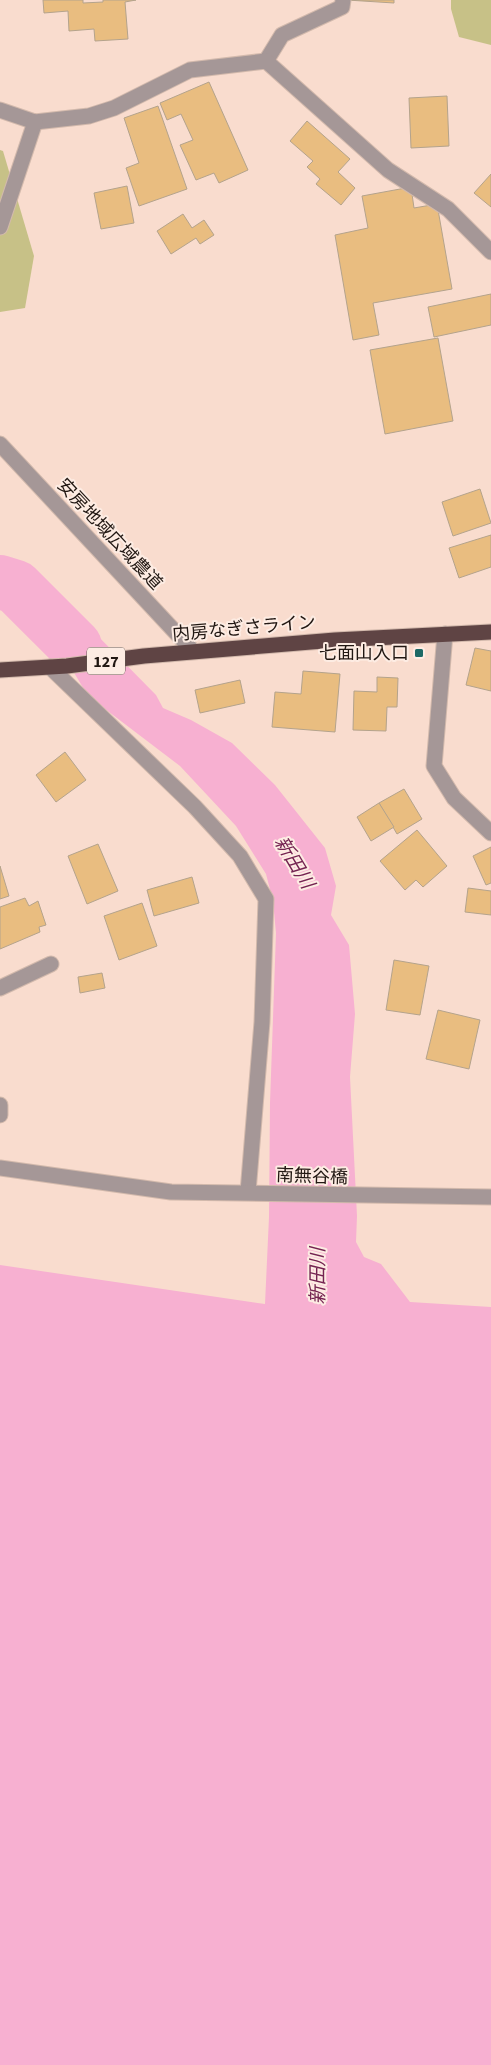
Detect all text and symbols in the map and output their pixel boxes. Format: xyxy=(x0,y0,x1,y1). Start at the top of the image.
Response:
street label: 安房地域広域農道 xyxy=(51,473,168,596)
street label: 内房なぎさライン xyxy=(171,610,317,647)
place label: 七面山入口 xyxy=(319,641,409,666)
marker: 七面山入口 xyxy=(413,647,425,659)
road number: 127 xyxy=(87,648,125,674)
water label: 新田川 xyxy=(267,831,321,896)
street label: 南無谷橋 xyxy=(276,1163,348,1190)
water label: 新田川 xyxy=(305,1246,332,1305)

